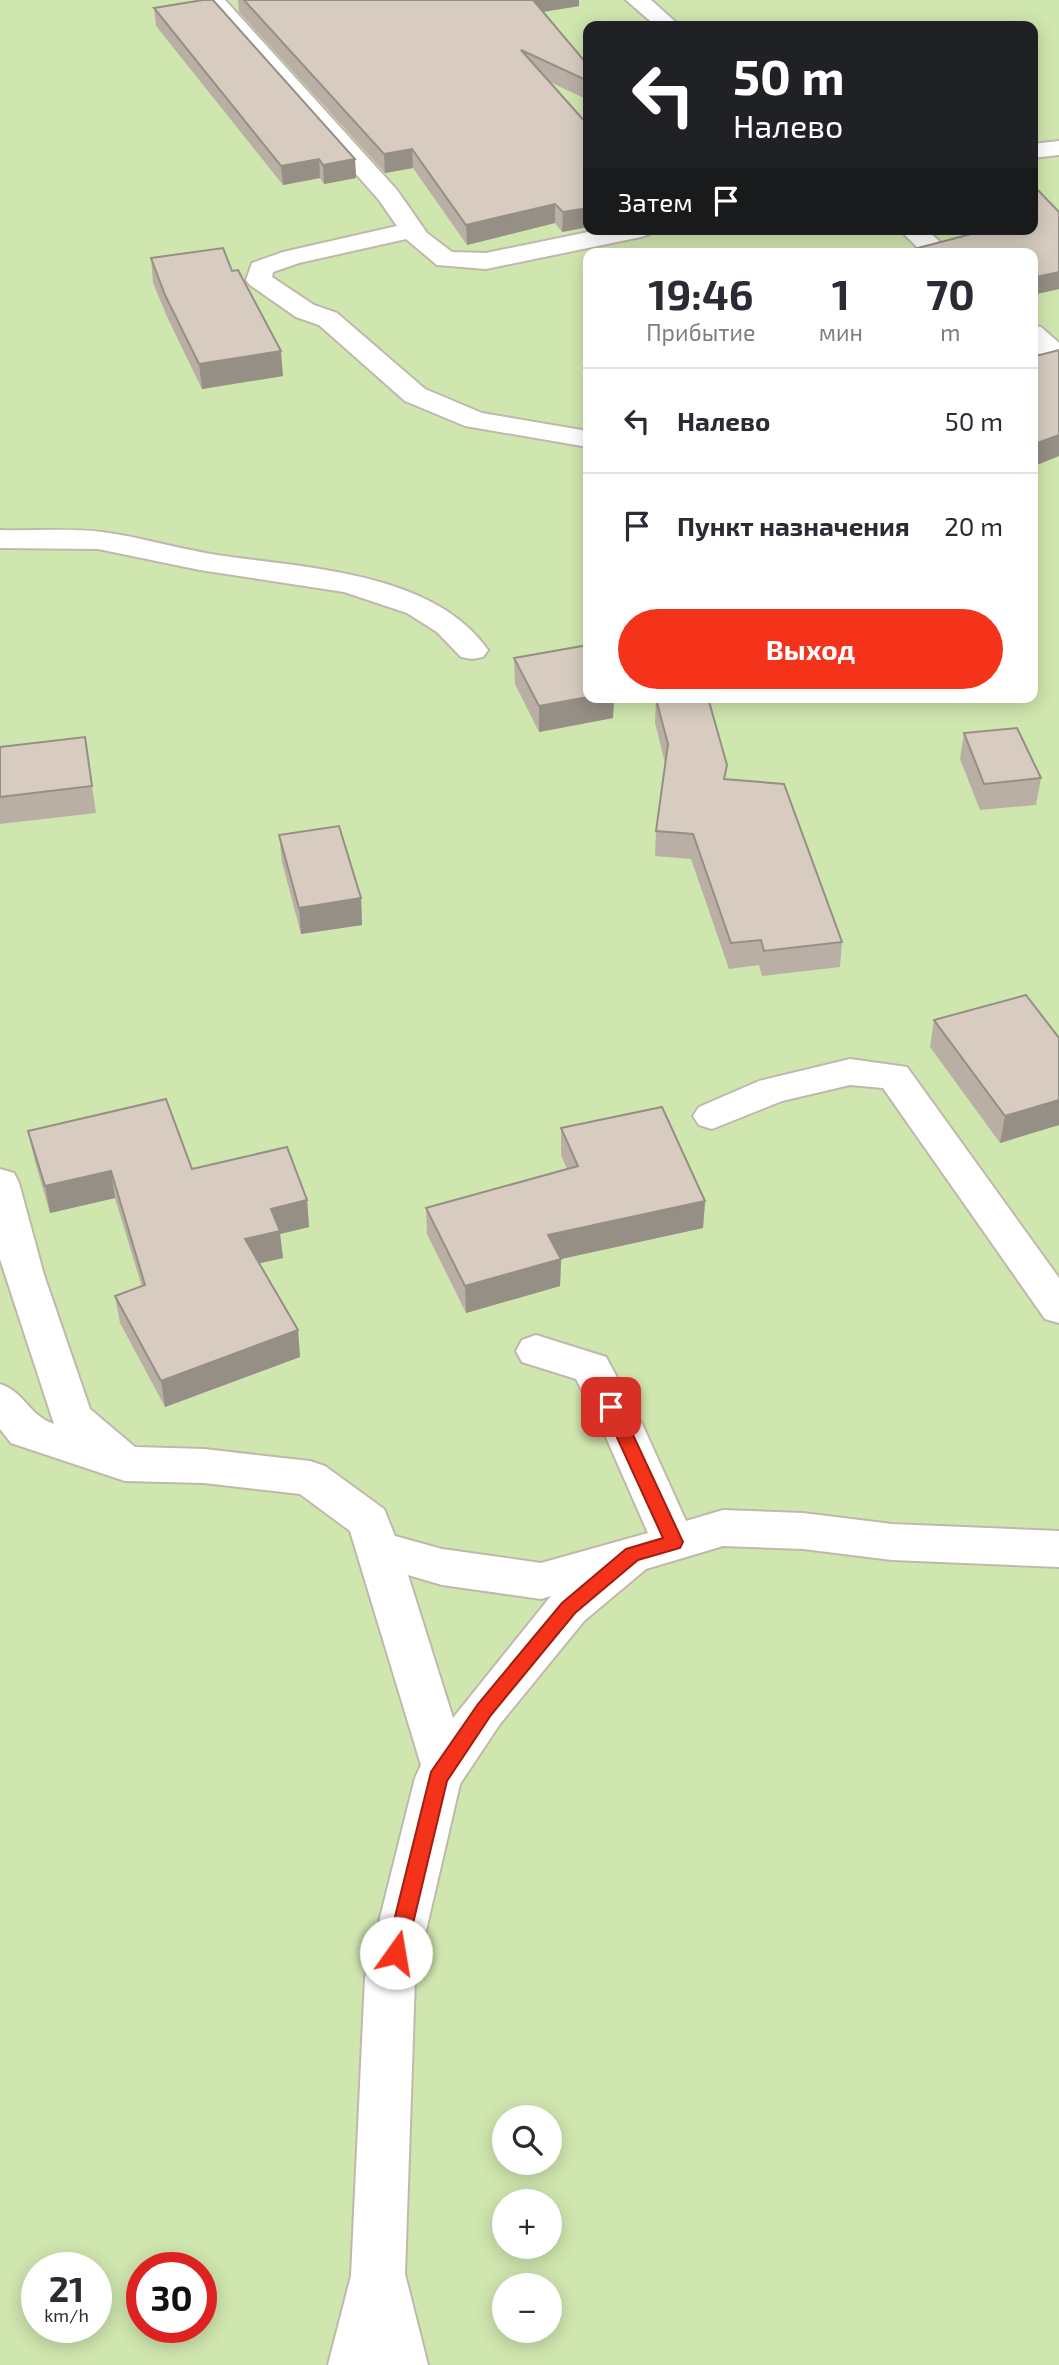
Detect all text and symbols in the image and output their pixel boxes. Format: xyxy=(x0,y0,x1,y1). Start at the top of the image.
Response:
text: 50 m xyxy=(733,46,845,105)
icon: left xyxy=(618,49,709,140)
text: Налево xyxy=(733,106,843,144)
icon: arrive xyxy=(707,182,745,220)
text: Затем xyxy=(618,186,693,217)
text: 19:46 xyxy=(648,268,754,318)
text: 1 xyxy=(832,268,850,318)
text: 70 xyxy=(926,268,975,318)
text: Прибытие xyxy=(646,318,756,346)
text: мин xyxy=(819,318,863,346)
text: m xyxy=(940,318,961,346)
icon: left xyxy=(618,402,656,440)
text: Налево xyxy=(677,405,770,436)
text: 50 m xyxy=(945,405,1003,436)
icon: arrive xyxy=(618,507,656,545)
text: Пункт назначения xyxy=(677,510,910,541)
text: 20 m xyxy=(944,510,1003,541)
button: Выход xyxy=(618,609,1003,689)
pin xyxy=(581,1377,641,1437)
icon: arrive xyxy=(592,1388,630,1426)
position arrow xyxy=(359,1916,433,1990)
map controls xyxy=(492,2105,562,2343)
button: search xyxy=(492,2105,562,2175)
button: + xyxy=(492,2189,562,2259)
speed limit sign: 30 xyxy=(126,2252,217,2343)
text: 21 xyxy=(49,2267,84,2309)
button: − xyxy=(492,2273,562,2343)
text: km/h xyxy=(44,2304,89,2326)

